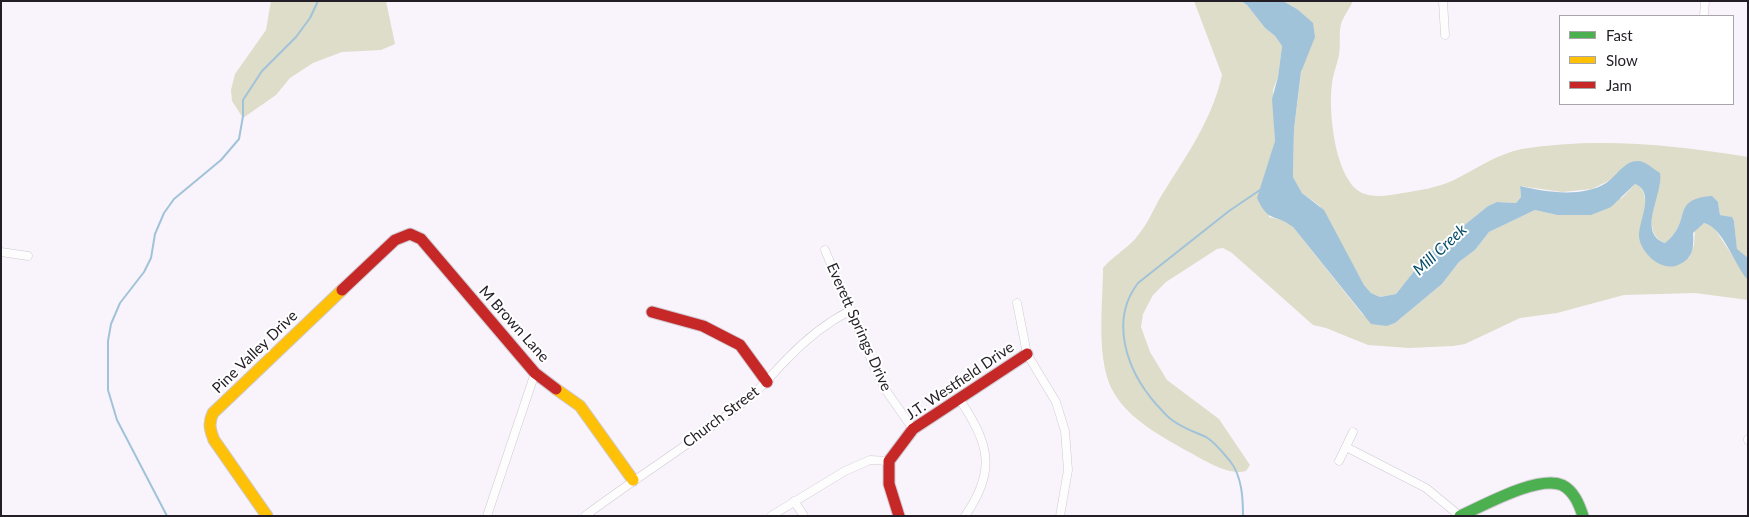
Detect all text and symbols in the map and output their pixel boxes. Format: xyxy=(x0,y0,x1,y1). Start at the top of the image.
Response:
legend xyxy=(1559,15,1734,105)
text: Fast xyxy=(1606,26,1633,44)
text: Slow xyxy=(1606,51,1638,69)
text: Jam xyxy=(1606,76,1632,94)
water label: Mill Creek xyxy=(1409,220,1471,280)
street label: Everett Springs Drive xyxy=(823,260,895,394)
street label: M Brown Lane xyxy=(475,282,553,366)
street label: Pine Valley Drive xyxy=(209,307,301,397)
street label: J.T. Westfield Drive xyxy=(903,338,1017,424)
street label: Church Street xyxy=(679,382,763,452)

